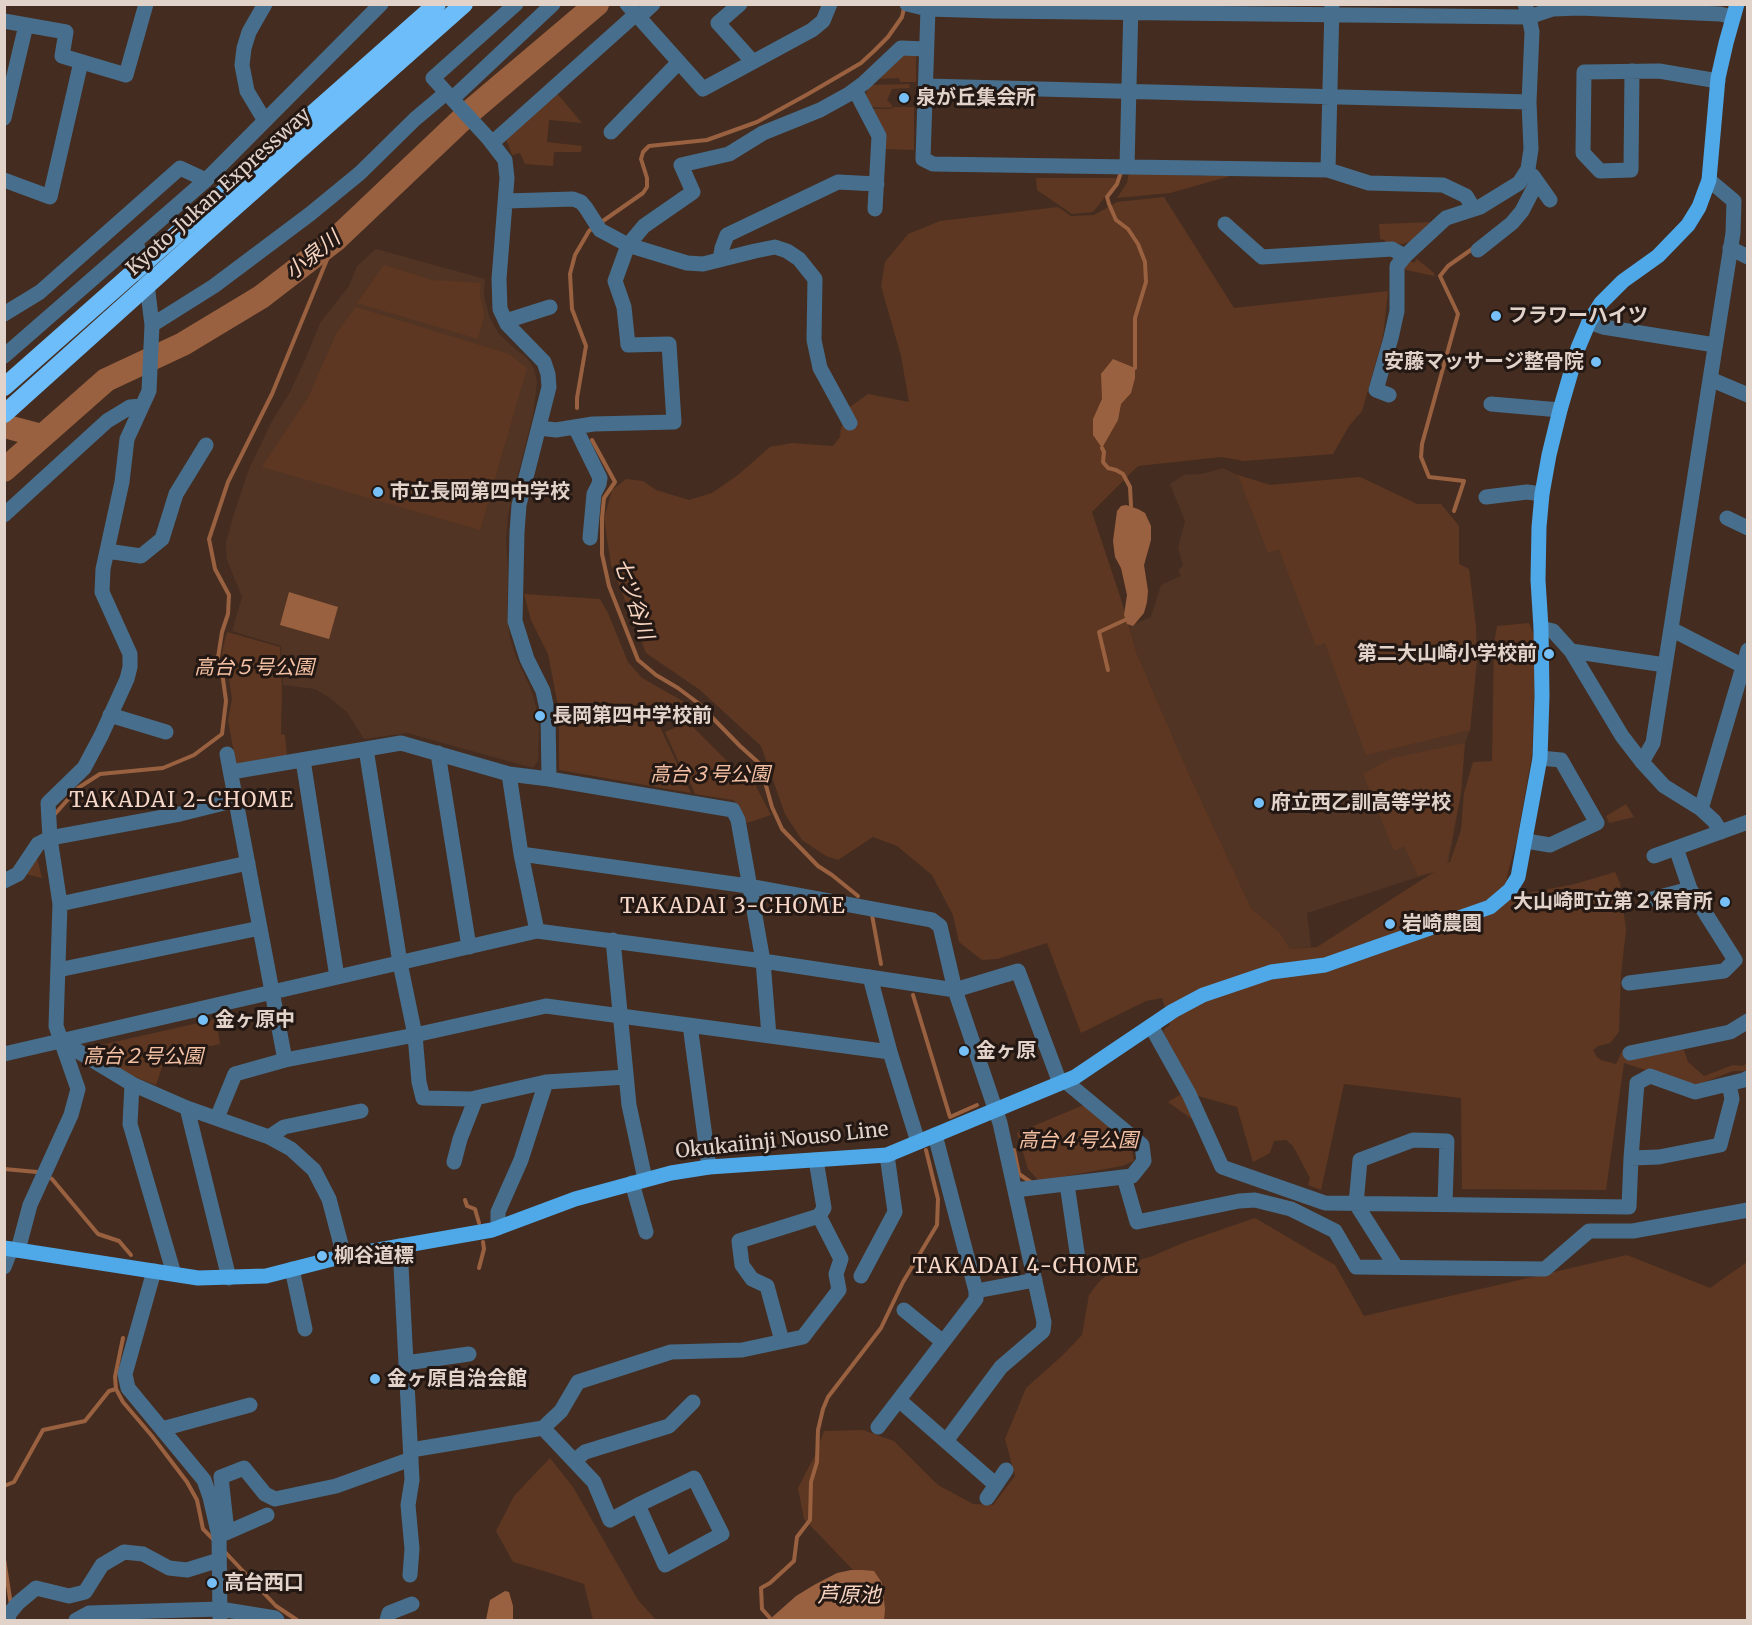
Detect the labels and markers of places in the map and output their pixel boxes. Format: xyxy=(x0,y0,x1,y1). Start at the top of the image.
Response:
place label: 泉が丘集会所 xyxy=(916,86,1036,110)
marker: 泉が丘集会所 xyxy=(897,91,911,105)
place label: フラワーハイツ xyxy=(1508,304,1648,328)
marker: フラワーハイツ xyxy=(1489,309,1503,323)
place label: 安藤マッサージ整骨院 xyxy=(1384,350,1584,374)
marker: 安藤マッサージ整骨院 xyxy=(1589,355,1603,369)
place label: 市立長岡第四中学校 xyxy=(390,480,570,504)
marker: 市立長岡第四中学校 xyxy=(371,485,385,499)
place label: 第二大山崎小学校前 xyxy=(1357,642,1537,666)
marker: 第二大山崎小学校前 xyxy=(1542,647,1556,661)
place label: 長岡第四中学校前 xyxy=(552,704,712,728)
marker: 長岡第四中学校前 xyxy=(533,709,547,723)
place label: 府立西乙訓高等学校 xyxy=(1271,791,1451,815)
marker: 府立西乙訓高等学校 xyxy=(1252,796,1266,810)
place label: 大山崎町立第２保育所 xyxy=(1513,890,1713,914)
marker: 大山崎町立第２保育所 xyxy=(1718,895,1732,909)
place label: 岩崎農園 xyxy=(1402,912,1482,936)
marker: 岩崎農園 xyxy=(1383,917,1397,931)
place label: 金ヶ原中 xyxy=(215,1008,295,1032)
marker: 金ヶ原中 xyxy=(196,1013,210,1027)
place label: 金ヶ原 xyxy=(976,1039,1036,1063)
marker: 金ヶ原 xyxy=(957,1044,971,1058)
place label: 柳谷道標 xyxy=(334,1244,414,1268)
marker: 柳谷道標 xyxy=(315,1249,329,1263)
place label: 金ヶ原自治会館 xyxy=(387,1367,527,1391)
marker: 金ヶ原自治会館 xyxy=(368,1372,382,1386)
place label: 高台西口 xyxy=(224,1571,304,1595)
marker: 高台西口 xyxy=(205,1576,219,1590)

